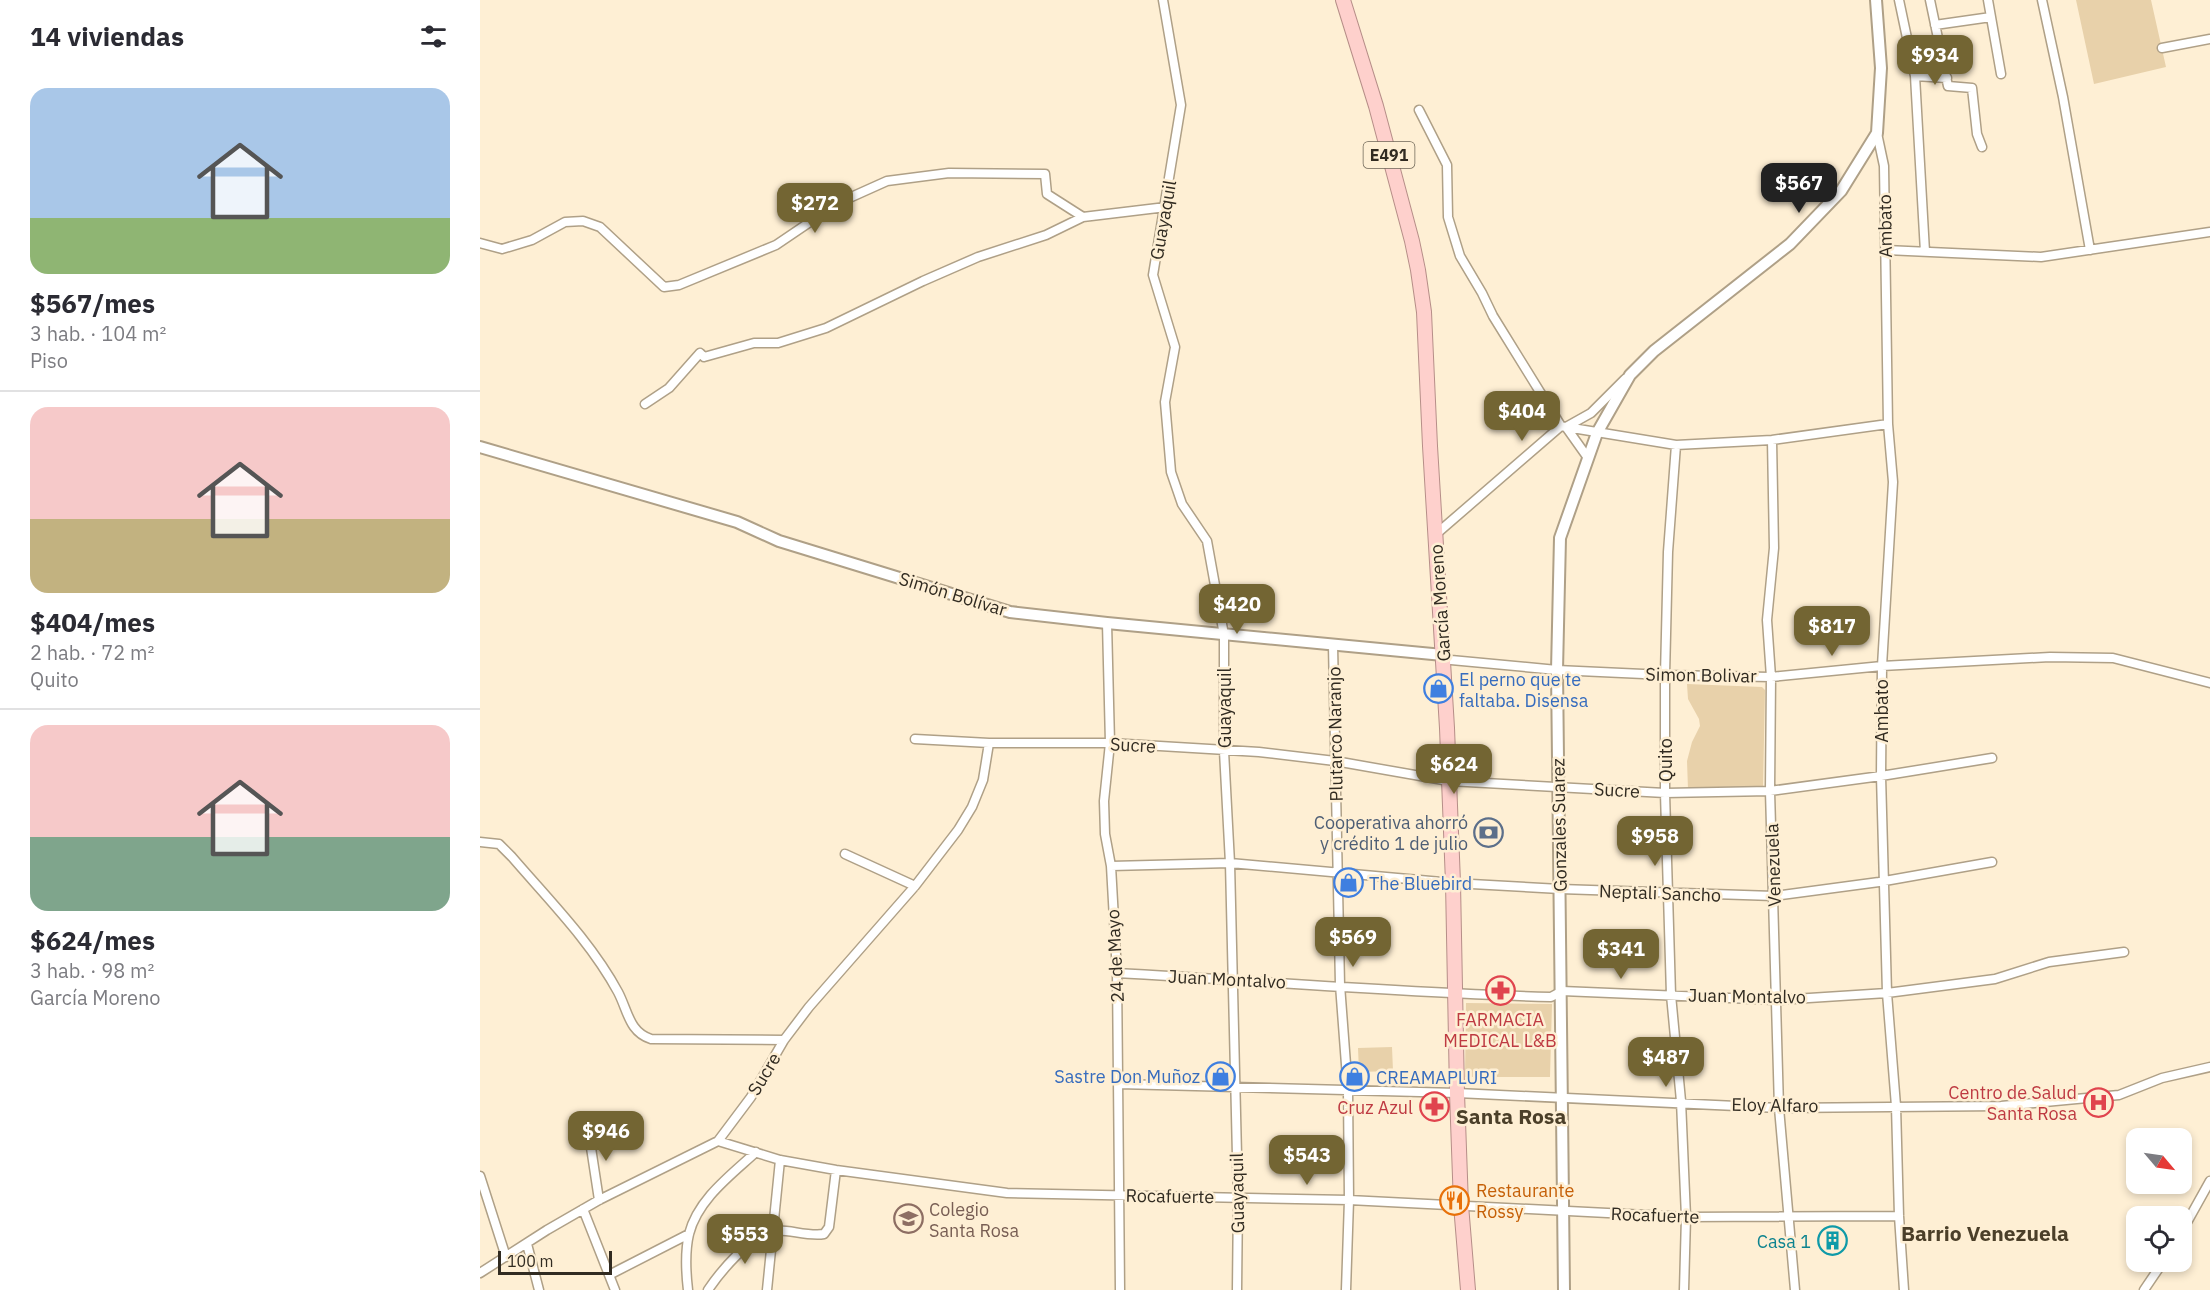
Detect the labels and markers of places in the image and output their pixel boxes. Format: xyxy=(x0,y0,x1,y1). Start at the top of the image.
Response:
pin: $934 xyxy=(1899,35,1971,86)
pin: $567 xyxy=(1763,163,1835,214)
pin: $272 xyxy=(779,183,851,234)
pin: $404 xyxy=(1486,391,1558,442)
pin: $420 xyxy=(1201,584,1273,635)
pin: $817 xyxy=(1796,606,1868,657)
place label: El perno que te faltaba. Disensa xyxy=(1459,668,1589,712)
shop icon: El perno que te faltaba. Disensa xyxy=(1422,673,1454,705)
pin: $624 xyxy=(1418,744,1490,795)
place label: Cooperativa ahorró y crédito 1 de julio xyxy=(1314,811,1468,855)
bank icon: Cooperativa ahorró y crédito 1 de julio xyxy=(1473,816,1505,848)
pin: $958 xyxy=(1619,816,1691,867)
shop icon: The Bluebird xyxy=(1332,867,1364,899)
place label: The Bluebird xyxy=(1369,872,1472,895)
pin: $569 xyxy=(1317,917,1389,968)
pin: $341 xyxy=(1585,929,1657,980)
pharmacy icon: FARMACIA MEDICAL L&B xyxy=(1484,974,1516,1006)
place label: FARMACIA MEDICAL L&B xyxy=(1443,1008,1557,1052)
pin: $487 xyxy=(1630,1037,1702,1088)
shop icon: Sastre Don Muñoz xyxy=(1205,1060,1237,1092)
shop icon: CREAMAPLURI xyxy=(1339,1061,1371,1093)
place label: Sastre Don Muñoz xyxy=(1054,1065,1200,1088)
place label: CREAMAPLURI xyxy=(1376,1066,1497,1089)
place label: Centro de Salud Santa Rosa xyxy=(1948,1081,2077,1125)
hospital icon: Centro de Salud Santa Rosa xyxy=(2082,1086,2114,1118)
pharmacy icon: Cruz Azul xyxy=(1418,1091,1450,1123)
place label: Cruz Azul xyxy=(1337,1096,1413,1119)
pin: $946 xyxy=(570,1111,642,1162)
pin: $543 xyxy=(1271,1135,1343,1186)
place label: Restaurante Rossy xyxy=(1476,1179,1575,1223)
restaurant icon: Restaurante Rossy xyxy=(1439,1184,1471,1216)
place label: Colegio Santa Rosa xyxy=(929,1198,1020,1242)
school or university icon: Colegio Santa Rosa xyxy=(892,1203,924,1235)
pin: $553 xyxy=(709,1214,781,1265)
building icon: Casa 1 xyxy=(1816,1225,1848,1257)
place label: Casa 1 xyxy=(1757,1230,1811,1253)

